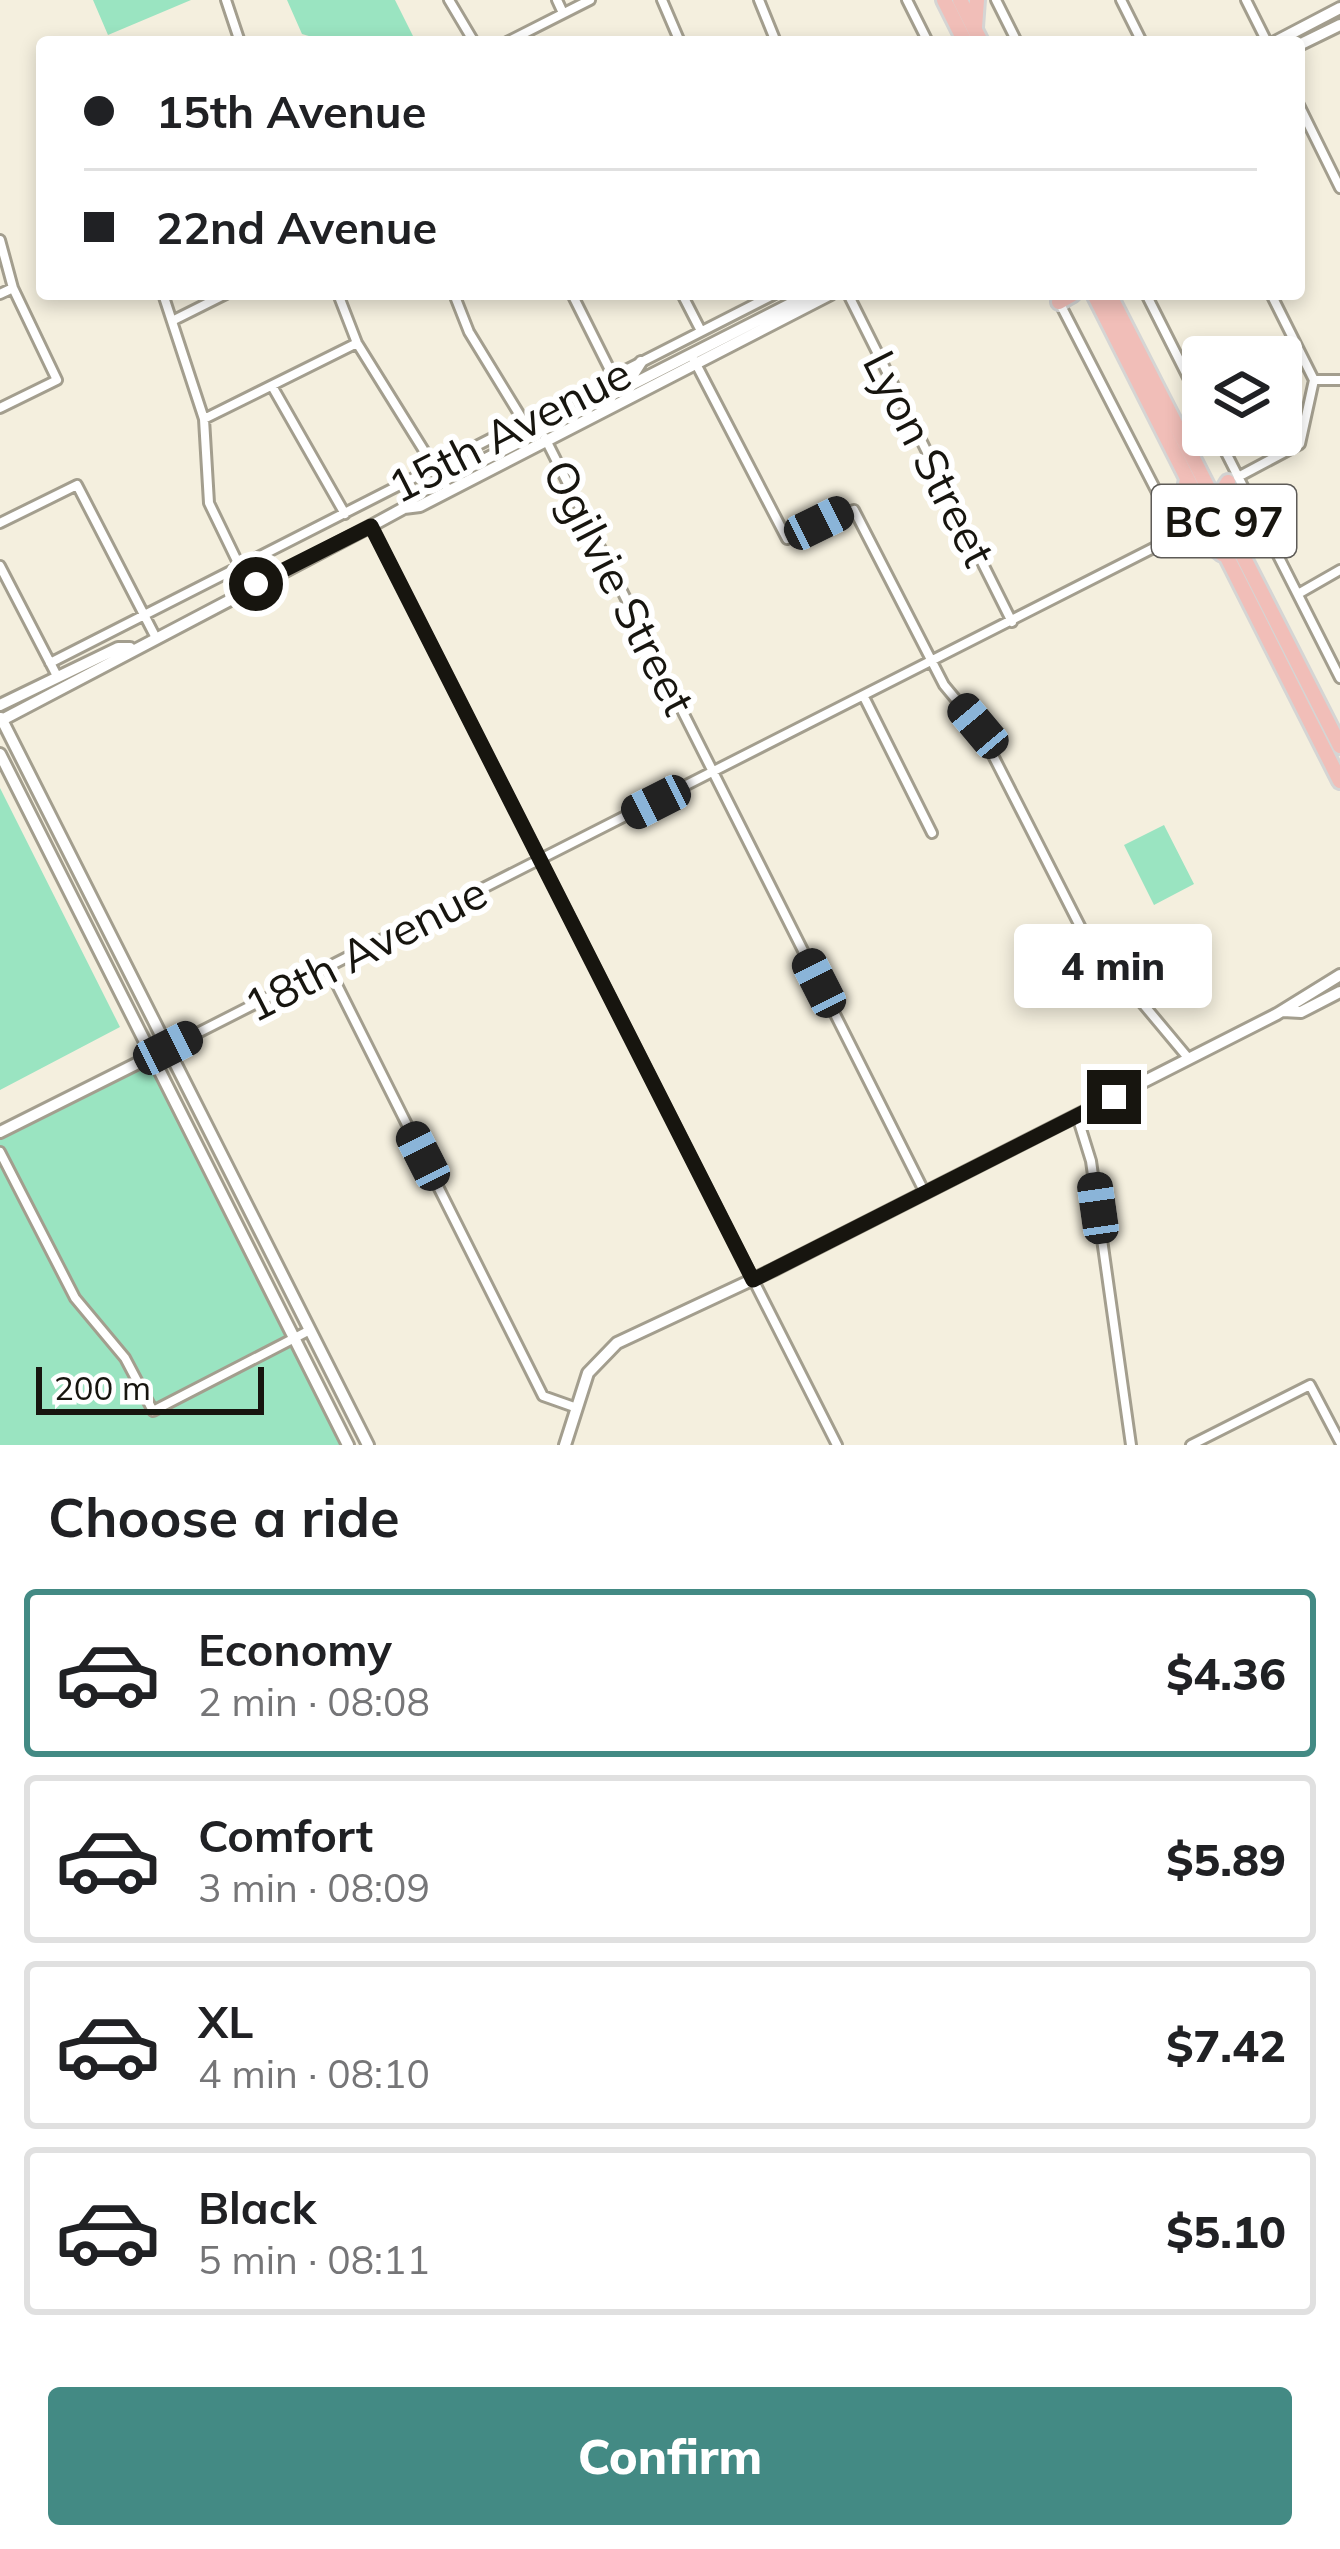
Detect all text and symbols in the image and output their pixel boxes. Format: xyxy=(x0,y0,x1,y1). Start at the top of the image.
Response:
text: 15th Avenue xyxy=(156,83,426,139)
text: 22nd Avenue xyxy=(156,199,437,255)
map controls xyxy=(1182,336,1302,456)
button: layers xyxy=(1182,336,1302,456)
street label: Lyon Street xyxy=(852,341,1008,575)
street label: 15th Avenue xyxy=(378,344,640,514)
street label: Ogilvie Street xyxy=(532,450,708,724)
road number: BC 97 xyxy=(1152,485,1296,557)
car xyxy=(779,491,859,555)
route start xyxy=(229,557,283,611)
car xyxy=(941,687,1015,765)
car xyxy=(616,770,696,834)
street label: 18th Avenue xyxy=(234,863,496,1033)
callout: 4 min xyxy=(1015,923,1213,1007)
text: 4 min xyxy=(1061,941,1165,990)
car xyxy=(787,943,851,1023)
car xyxy=(128,1016,208,1080)
route end xyxy=(1087,1070,1141,1124)
car xyxy=(391,1116,455,1196)
car xyxy=(1075,1170,1121,1246)
scale bar xyxy=(36,1361,264,1414)
text: 200 m xyxy=(54,1367,151,1408)
text: Choose a ride xyxy=(48,1483,400,1551)
icon: car xyxy=(54,1619,162,1727)
text: Economy xyxy=(198,1621,392,1677)
text: $4.36 xyxy=(1166,1645,1286,1701)
text: 2 min · 08:08 xyxy=(198,1677,430,1726)
icon: car xyxy=(54,1805,162,1913)
text: Comfort xyxy=(198,1807,373,1863)
text: $5.89 xyxy=(1166,1831,1286,1887)
text: 3 min · 08:09 xyxy=(198,1863,430,1912)
icon: car xyxy=(54,1991,162,2099)
text: XL xyxy=(198,1993,253,2049)
text: $7.42 xyxy=(1166,2017,1286,2073)
text: 4 min · 08:10 xyxy=(198,2049,430,2098)
icon: car xyxy=(54,2177,162,2285)
text: Black xyxy=(198,2179,316,2235)
text: $5.10 xyxy=(1166,2203,1286,2259)
text: 5 min · 08:11 xyxy=(198,2235,430,2284)
button: Confirm xyxy=(48,2387,1292,2525)

